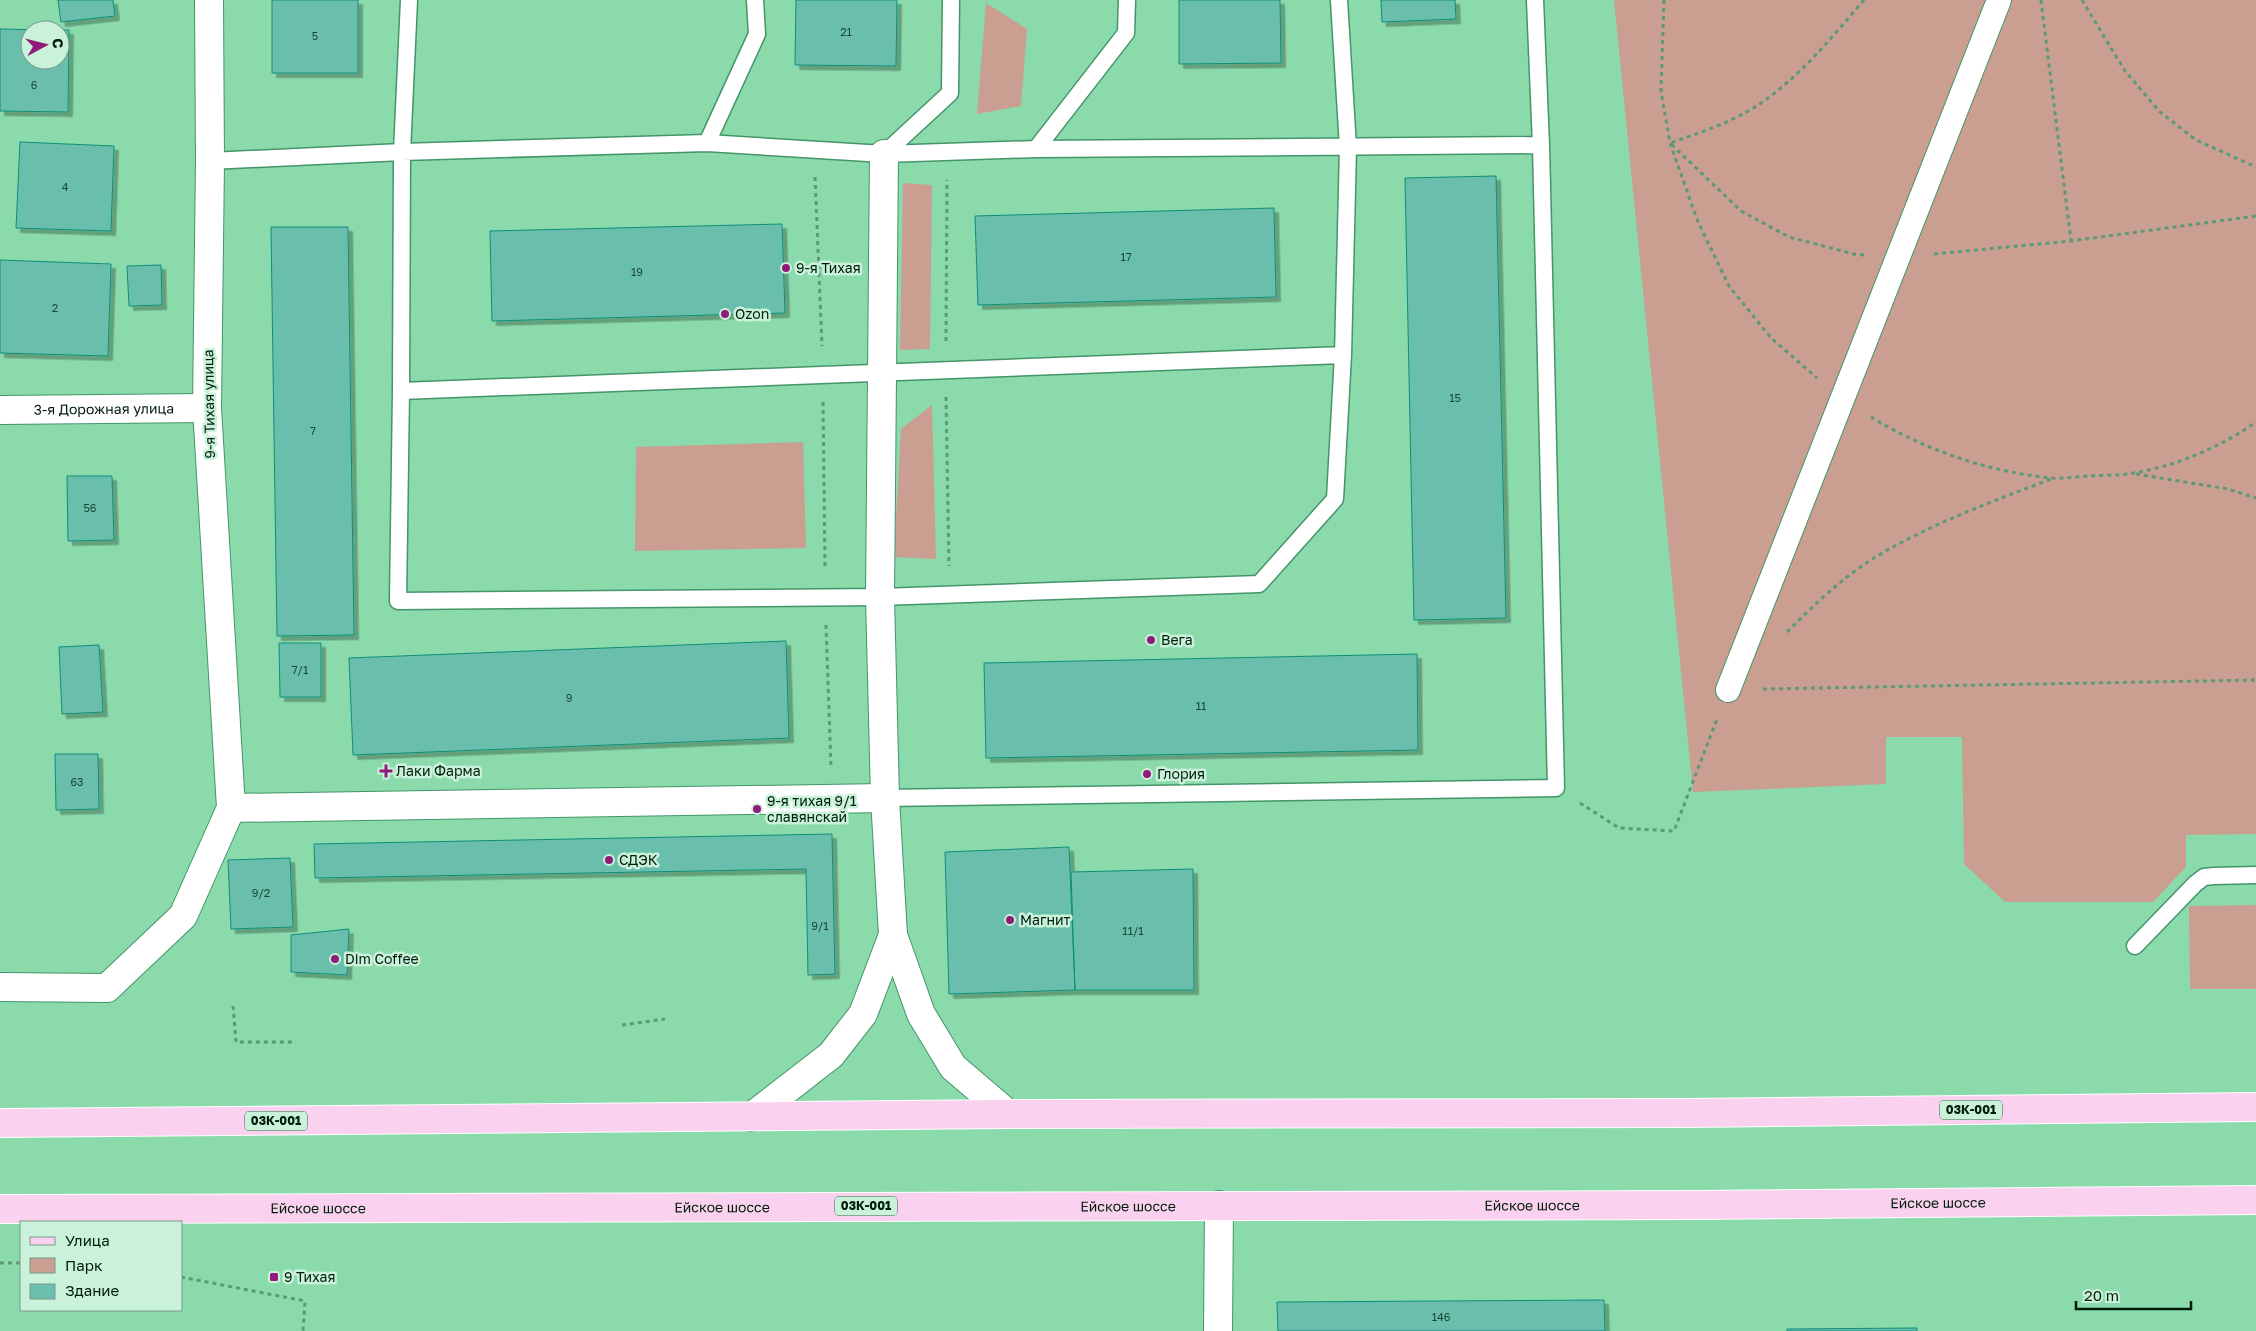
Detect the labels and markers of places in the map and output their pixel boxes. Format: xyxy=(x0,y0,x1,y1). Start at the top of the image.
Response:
place label: 9-я Тихая xyxy=(796,259,861,276)
marker: 9-я Тихая xyxy=(780,262,792,274)
place label: Ozon xyxy=(735,305,769,322)
marker: Ozon xyxy=(719,308,731,320)
place label: Вега xyxy=(1161,631,1193,648)
marker: Вега xyxy=(1145,634,1157,646)
place label: Лаки Фарма xyxy=(396,762,481,779)
marker: Лаки Фарма xyxy=(380,765,392,777)
place label: Глория xyxy=(1157,765,1205,782)
marker: Глория xyxy=(1141,768,1153,780)
place label: 9-я тихая 9/1 славянскай xyxy=(767,792,857,825)
marker: 9-я тихая 9/1 славянскай xyxy=(751,803,763,815)
place label: СДЭК xyxy=(619,851,658,868)
marker: СДЭК xyxy=(603,854,615,866)
place label: Магнит xyxy=(1020,911,1070,928)
marker: Магнит xyxy=(1004,914,1016,926)
place label: Dim Coffee xyxy=(345,950,419,967)
marker: Dim Coffee xyxy=(329,953,341,965)
place label: 9 Тихая xyxy=(284,1268,335,1285)
marker: 9 Тихая xyxy=(268,1271,280,1283)

